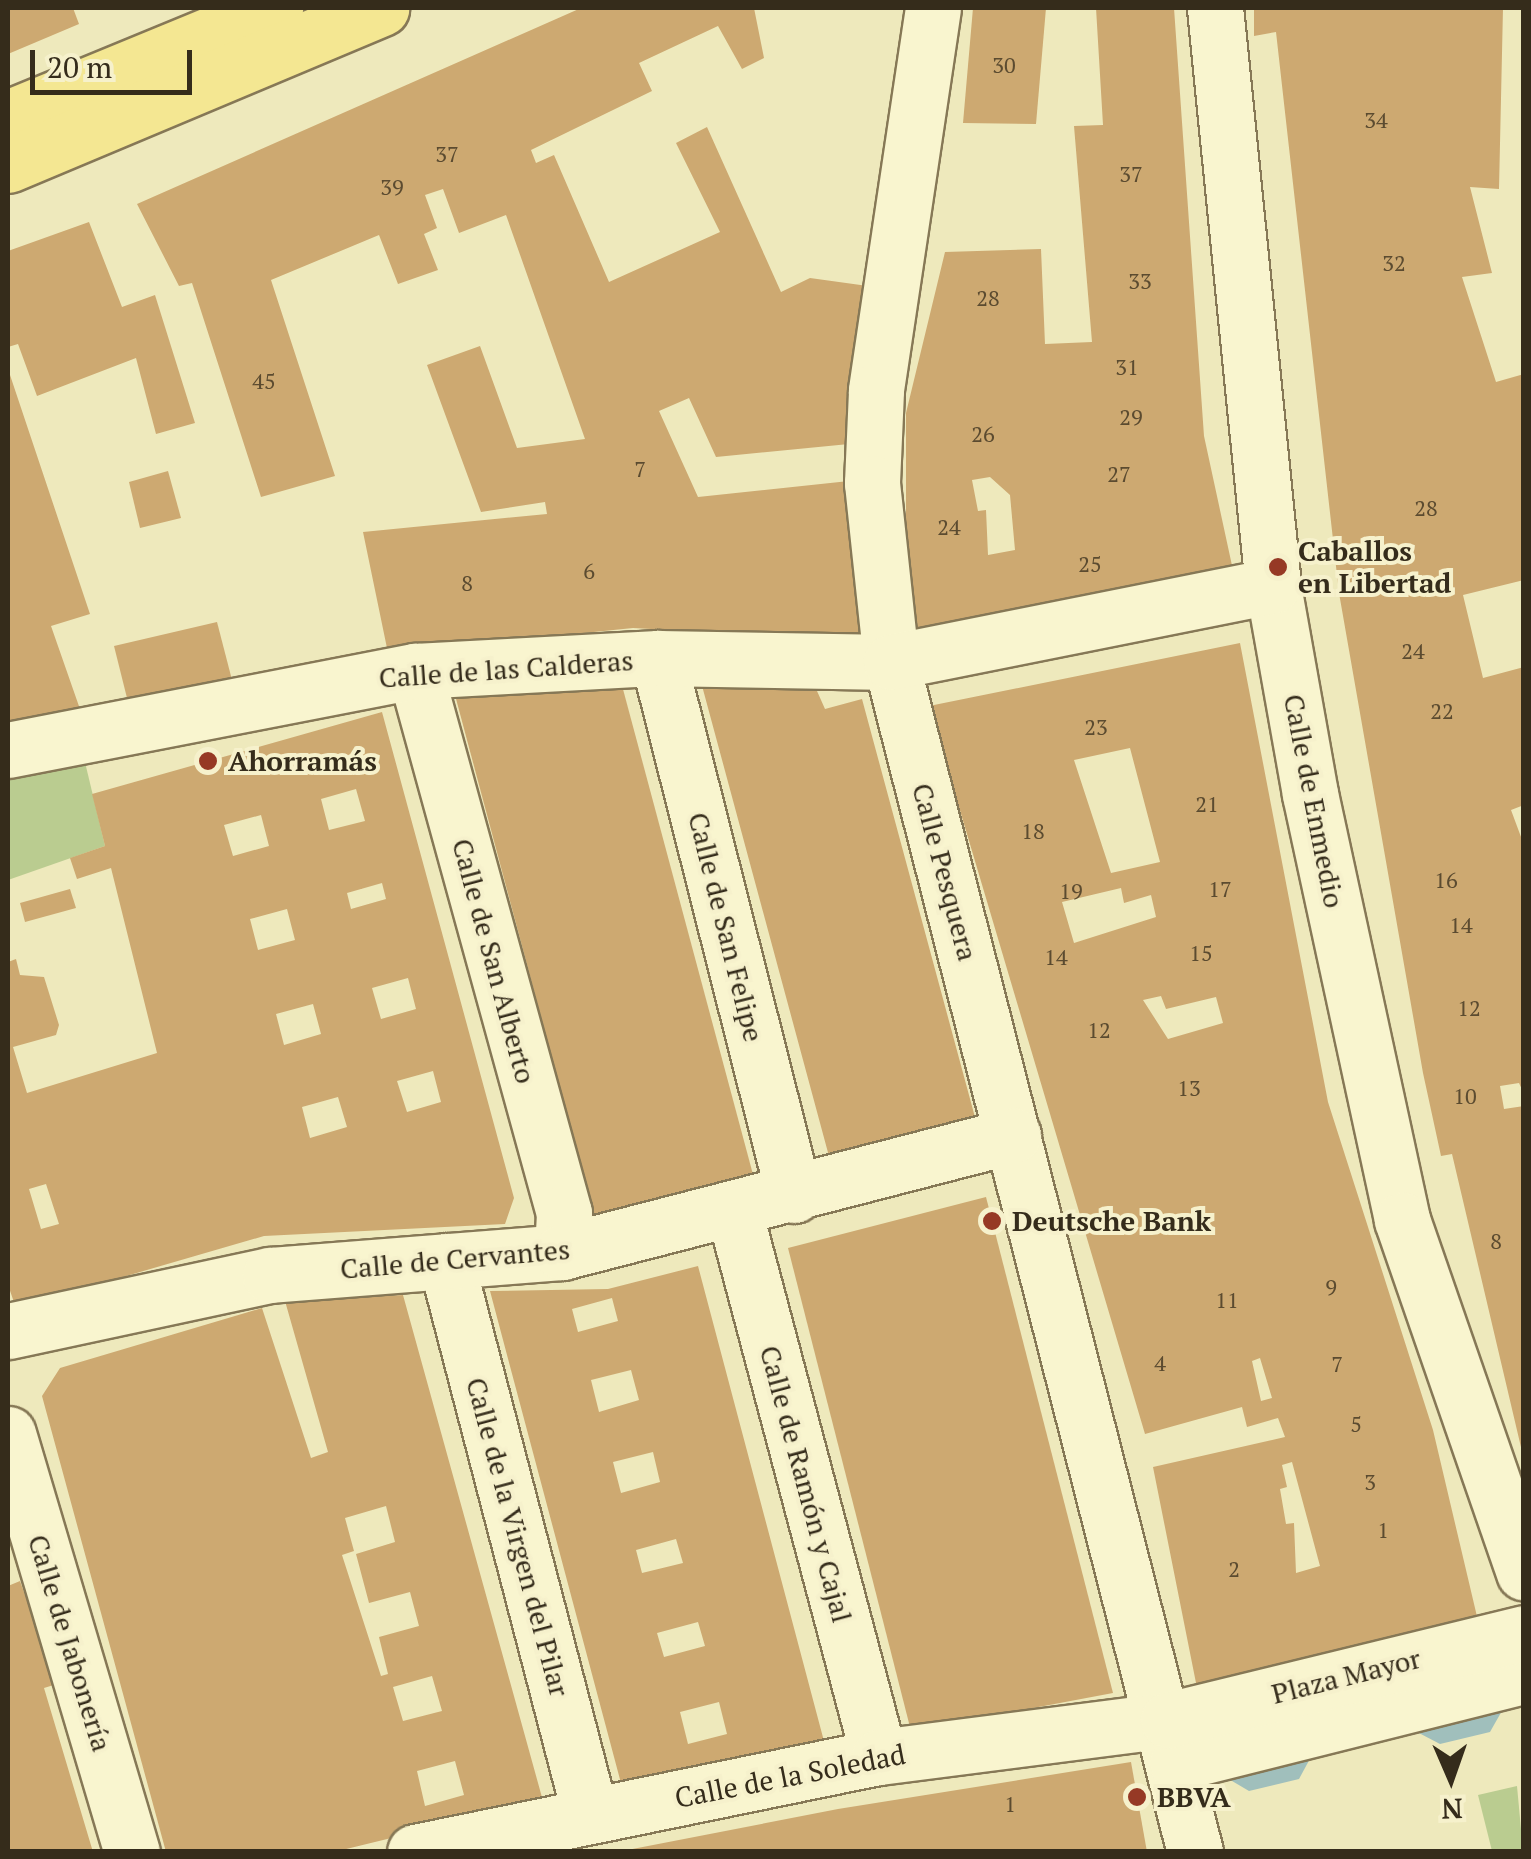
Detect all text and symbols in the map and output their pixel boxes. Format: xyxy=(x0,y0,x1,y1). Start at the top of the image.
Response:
scale bar xyxy=(35,30,198,92)
text: 20 m xyxy=(47,47,112,87)
house number: 30 xyxy=(992,52,1016,78)
house number: 34 xyxy=(1364,107,1388,133)
house number: 37 xyxy=(435,141,459,167)
house number: 37 xyxy=(1119,161,1143,187)
house number: 39 xyxy=(380,174,404,200)
house number: 32 xyxy=(1382,250,1406,276)
house number: 33 xyxy=(1128,268,1152,294)
house number: 28 xyxy=(976,285,1000,311)
house number: 31 xyxy=(1115,354,1139,380)
house number: 45 xyxy=(252,368,276,394)
house number: 29 xyxy=(1119,404,1143,430)
house number: 26 xyxy=(971,421,995,447)
house number: 7 xyxy=(634,456,646,482)
house number: 27 xyxy=(1107,461,1131,487)
house number: 28 xyxy=(1414,495,1438,521)
house number: 24 xyxy=(937,514,961,540)
place label: Caballos en Libertad xyxy=(1298,534,1451,600)
house number: 25 xyxy=(1078,551,1102,577)
marker: Caballos en Libertad xyxy=(1267,556,1289,578)
house number: 6 xyxy=(583,558,595,584)
house number: 8 xyxy=(461,570,473,596)
house number: 24 xyxy=(1401,638,1425,664)
street label: Calle de las Calderas xyxy=(378,643,634,695)
street label: Calle de Enmedio xyxy=(1277,691,1351,911)
house number: 22 xyxy=(1430,698,1454,724)
house number: 23 xyxy=(1084,714,1108,740)
place label: Ahorramás xyxy=(228,744,377,778)
marker: Ahorramás xyxy=(197,750,219,772)
street label: Calle Pesquera xyxy=(905,780,985,964)
house number: 21 xyxy=(1195,791,1219,817)
street label: Calle de San Felipe xyxy=(681,809,771,1045)
house number: 18 xyxy=(1021,818,1045,844)
street label: Calle de San Alberto xyxy=(445,835,543,1087)
house number: 16 xyxy=(1434,867,1458,893)
house number: 17 xyxy=(1208,876,1232,902)
house number: 19 xyxy=(1059,878,1083,904)
house number: 14 xyxy=(1449,912,1473,938)
house number: 15 xyxy=(1189,940,1213,966)
house number: 14 xyxy=(1044,944,1068,970)
house number: 12 xyxy=(1457,995,1481,1021)
house number: 12 xyxy=(1087,1017,1111,1043)
house number: 13 xyxy=(1177,1075,1201,1101)
house number: 10 xyxy=(1453,1083,1477,1109)
place label: Deutsche Bank xyxy=(1012,1204,1211,1238)
marker: Deutsche Bank xyxy=(981,1210,1003,1232)
house number: 8 xyxy=(1490,1228,1502,1254)
street label: Calle de Cervantes xyxy=(339,1232,571,1286)
house number: 9 xyxy=(1325,1274,1337,1300)
house number: 11 xyxy=(1215,1287,1239,1313)
street label: Calle de Ramón y Cajal xyxy=(753,1342,859,1626)
house number: 4 xyxy=(1154,1350,1166,1376)
house number: 7 xyxy=(1331,1351,1343,1377)
street label: Calle de la Virgen del Pilar xyxy=(459,1373,577,1701)
house number: 5 xyxy=(1350,1411,1362,1437)
house number: 3 xyxy=(1364,1469,1376,1495)
house number: 1 xyxy=(1377,1517,1389,1543)
street label: Calle de Jabonería xyxy=(21,1531,119,1755)
house number: 2 xyxy=(1228,1556,1240,1582)
street label: Plaza Mayor xyxy=(1268,1641,1424,1711)
north arrow xyxy=(1401,1729,1501,1829)
street label: Calle de la Soledad xyxy=(672,1737,908,1815)
place label: BBVA xyxy=(1157,1780,1231,1814)
marker: BBVA xyxy=(1126,1786,1148,1808)
house number: 1 xyxy=(1004,1791,1016,1817)
text: N xyxy=(1441,1791,1463,1828)

